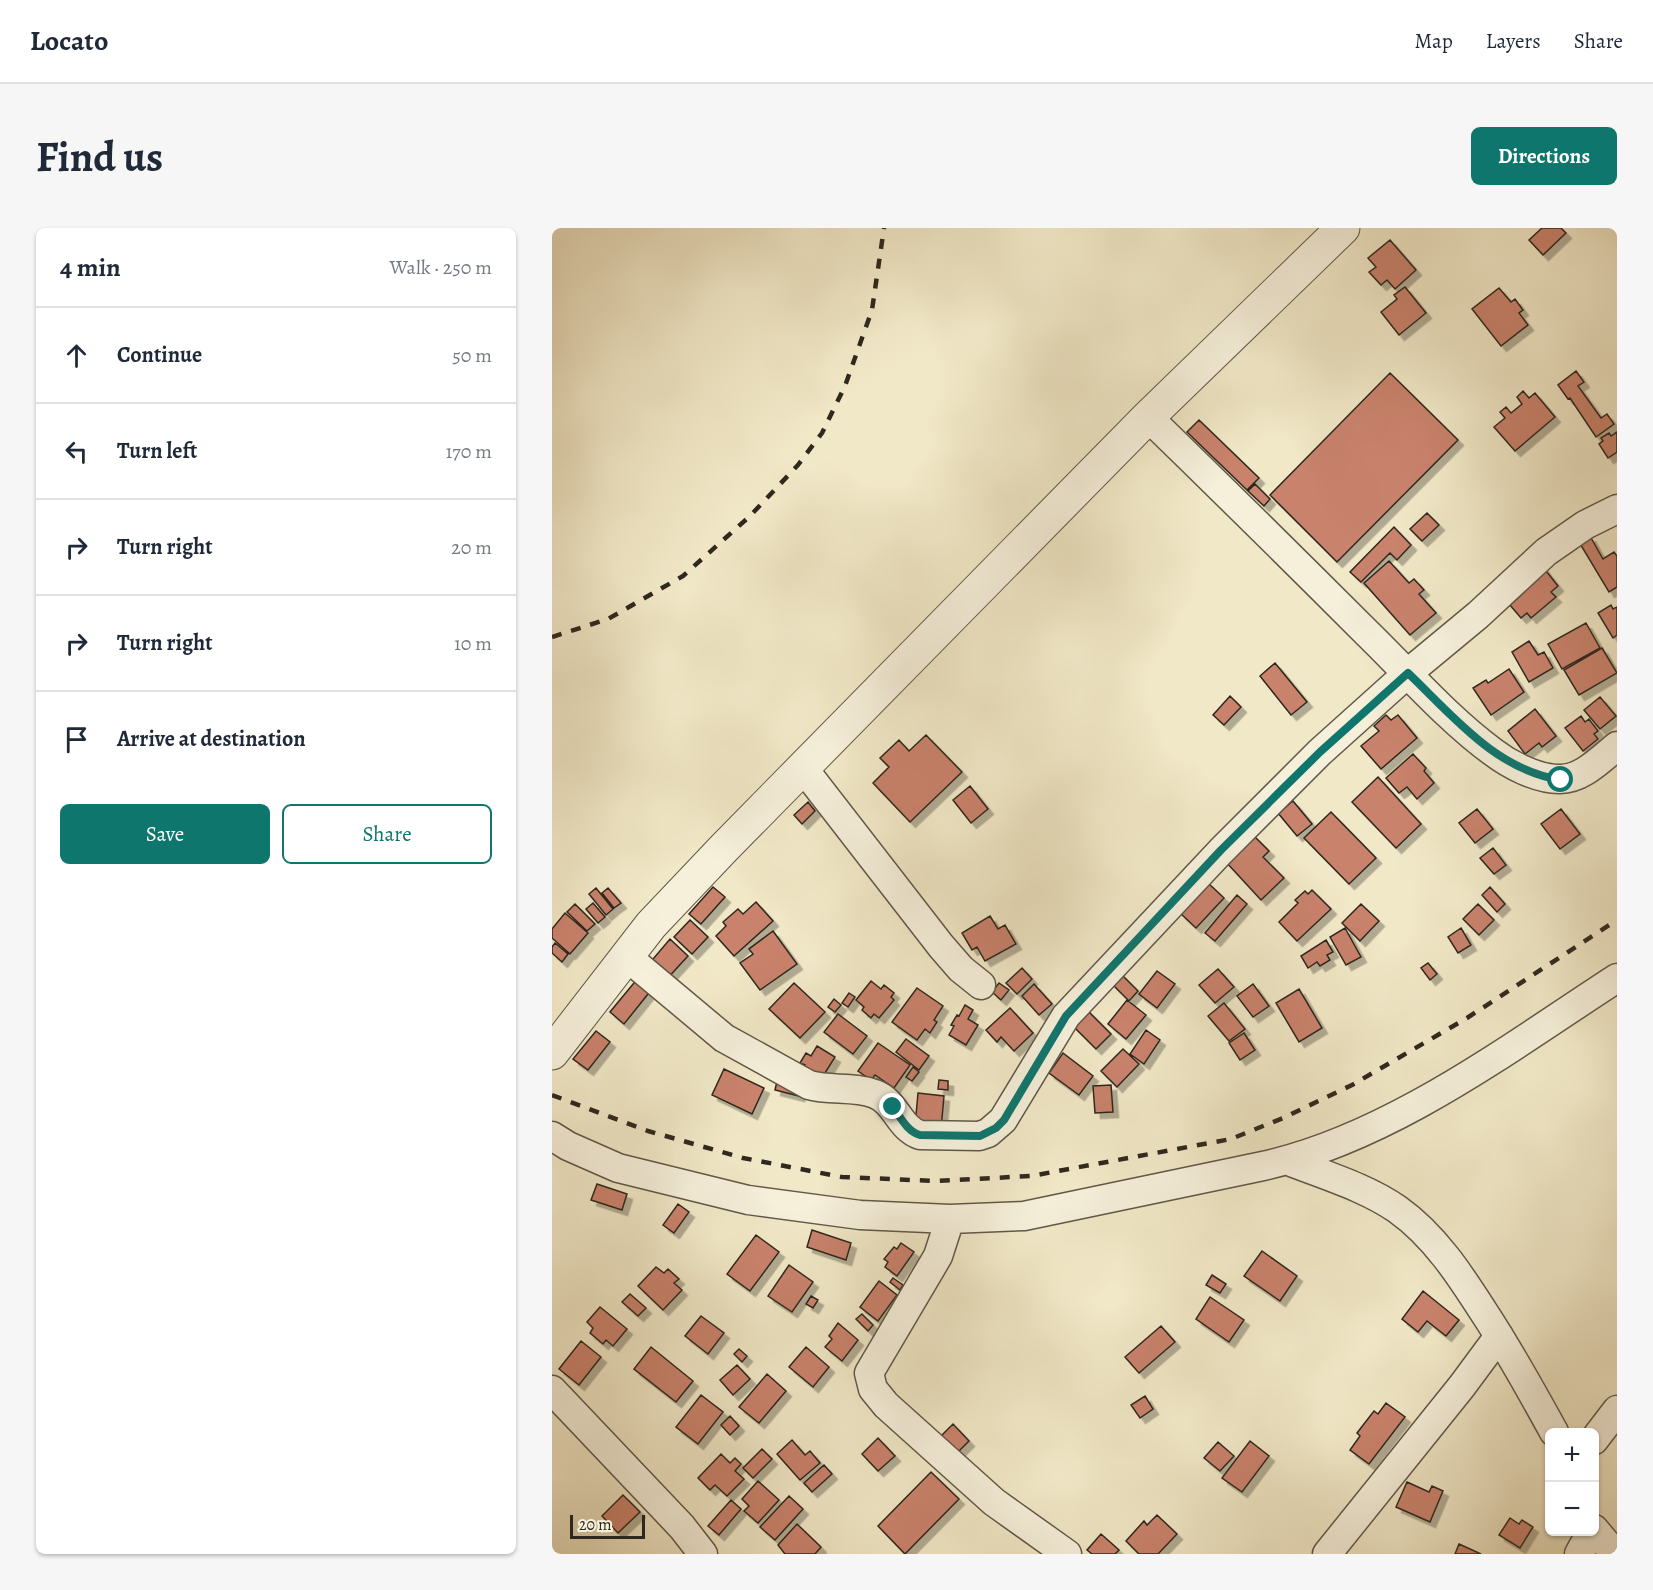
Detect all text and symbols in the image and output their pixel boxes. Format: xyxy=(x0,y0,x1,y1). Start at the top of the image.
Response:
text: Locato xyxy=(30,22,108,60)
text: Map xyxy=(1414,27,1453,55)
text: Layers xyxy=(1486,27,1541,55)
text: Share xyxy=(1574,27,1623,55)
button: Directions xyxy=(1471,127,1617,185)
text: Find us xyxy=(36,128,163,185)
text: 4 min xyxy=(60,250,121,285)
text: Walk · 250 m xyxy=(390,254,492,281)
icon: ahead xyxy=(60,339,93,372)
text: Continue xyxy=(117,340,202,370)
text: 50 m xyxy=(452,342,492,369)
icon: left xyxy=(60,435,93,468)
text: Turn left xyxy=(117,436,197,466)
text: 170 m xyxy=(446,438,492,465)
icon: right xyxy=(60,531,93,564)
text: Turn right xyxy=(117,532,213,562)
text: 20 m xyxy=(451,534,492,561)
icon: right xyxy=(60,627,93,660)
text: Turn right xyxy=(117,628,213,658)
text: 10 m xyxy=(454,630,492,657)
icon: arrive xyxy=(60,723,93,756)
text: Arrive at destination xyxy=(117,724,306,754)
route start xyxy=(1547,766,1573,792)
button: Save xyxy=(60,804,270,864)
button: Share xyxy=(282,804,492,864)
route end xyxy=(879,1093,905,1119)
map controls xyxy=(1545,1428,1599,1536)
button: + xyxy=(1545,1428,1599,1482)
button: − xyxy=(1545,1482,1599,1536)
scale bar xyxy=(570,1512,645,1540)
text: 20 m xyxy=(579,1514,612,1536)

